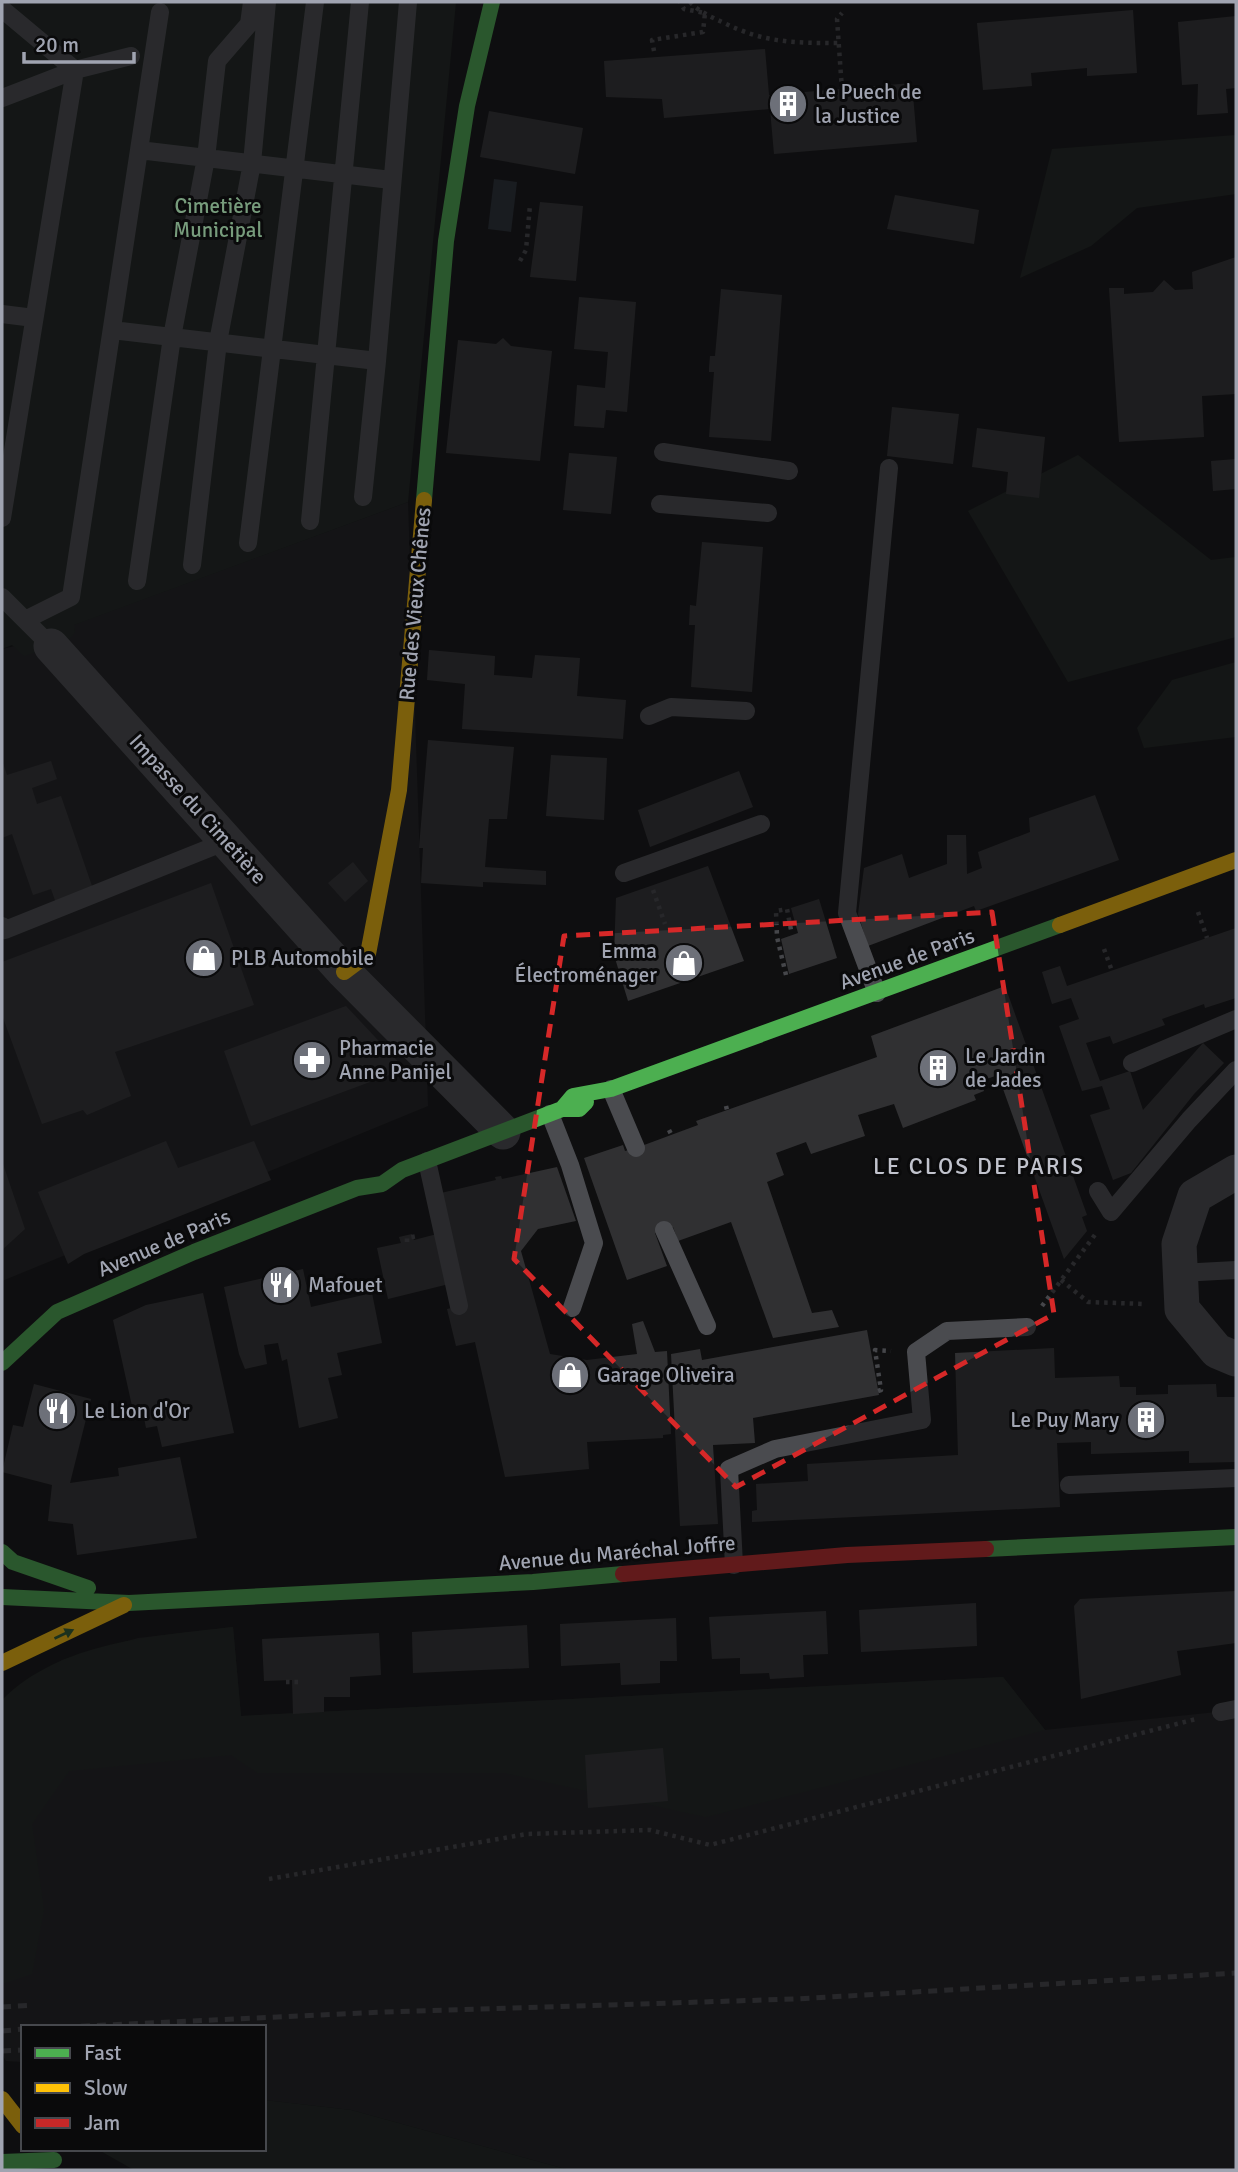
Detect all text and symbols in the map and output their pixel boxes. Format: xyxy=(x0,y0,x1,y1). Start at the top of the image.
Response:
scale bar xyxy=(24,21,135,65)
text: 20 m xyxy=(35,32,79,58)
place label: Le Puech de la Justice xyxy=(815,79,922,129)
building icon: Le Puech de la Justice xyxy=(767,83,809,125)
park label: Cimetière Municipal xyxy=(173,193,263,243)
street label: Rue des Vieux Chênes xyxy=(394,506,436,702)
street label: Impasse du Cimetière xyxy=(124,729,272,889)
street label: Avenue de Paris xyxy=(836,923,978,995)
shop icon: PLB Automobile xyxy=(183,937,225,979)
place label: Emma Électroménager xyxy=(515,938,657,988)
shop icon: Emma Électroménager xyxy=(663,942,705,984)
place label: PLB Automobile xyxy=(231,945,374,971)
place label: Pharmacie Anne Panijel xyxy=(339,1035,452,1085)
pharmacy icon: Pharmacie Anne Panijel xyxy=(291,1039,333,1081)
place label: Le Jardin de Jades xyxy=(965,1043,1046,1093)
building icon: Le Jardin de Jades xyxy=(917,1047,959,1089)
district label: LE CLOS DE PARIS xyxy=(873,1152,1085,1181)
street label: Avenue de Paris xyxy=(94,1203,234,1283)
restaurant icon: Mafouet xyxy=(260,1264,302,1306)
place label: Mafouet xyxy=(308,1272,383,1298)
shop icon: Garage Oliveira xyxy=(549,1354,591,1396)
place label: Garage Oliveira xyxy=(597,1362,735,1388)
restaurant icon: Le Lion d'Or xyxy=(36,1390,78,1432)
place label: Le Lion d'Or xyxy=(84,1398,190,1424)
building icon: Le Puy Mary xyxy=(1125,1399,1167,1441)
place label: Le Puy Mary xyxy=(1010,1407,1119,1433)
street label: Avenue du Maréchal Joffre xyxy=(498,1530,736,1576)
one-way arrow xyxy=(53,1628,74,1639)
legend xyxy=(21,2025,266,2151)
text: Fast xyxy=(84,2040,121,2066)
text: Slow xyxy=(84,2075,128,2101)
text: Jam xyxy=(84,2110,120,2136)

